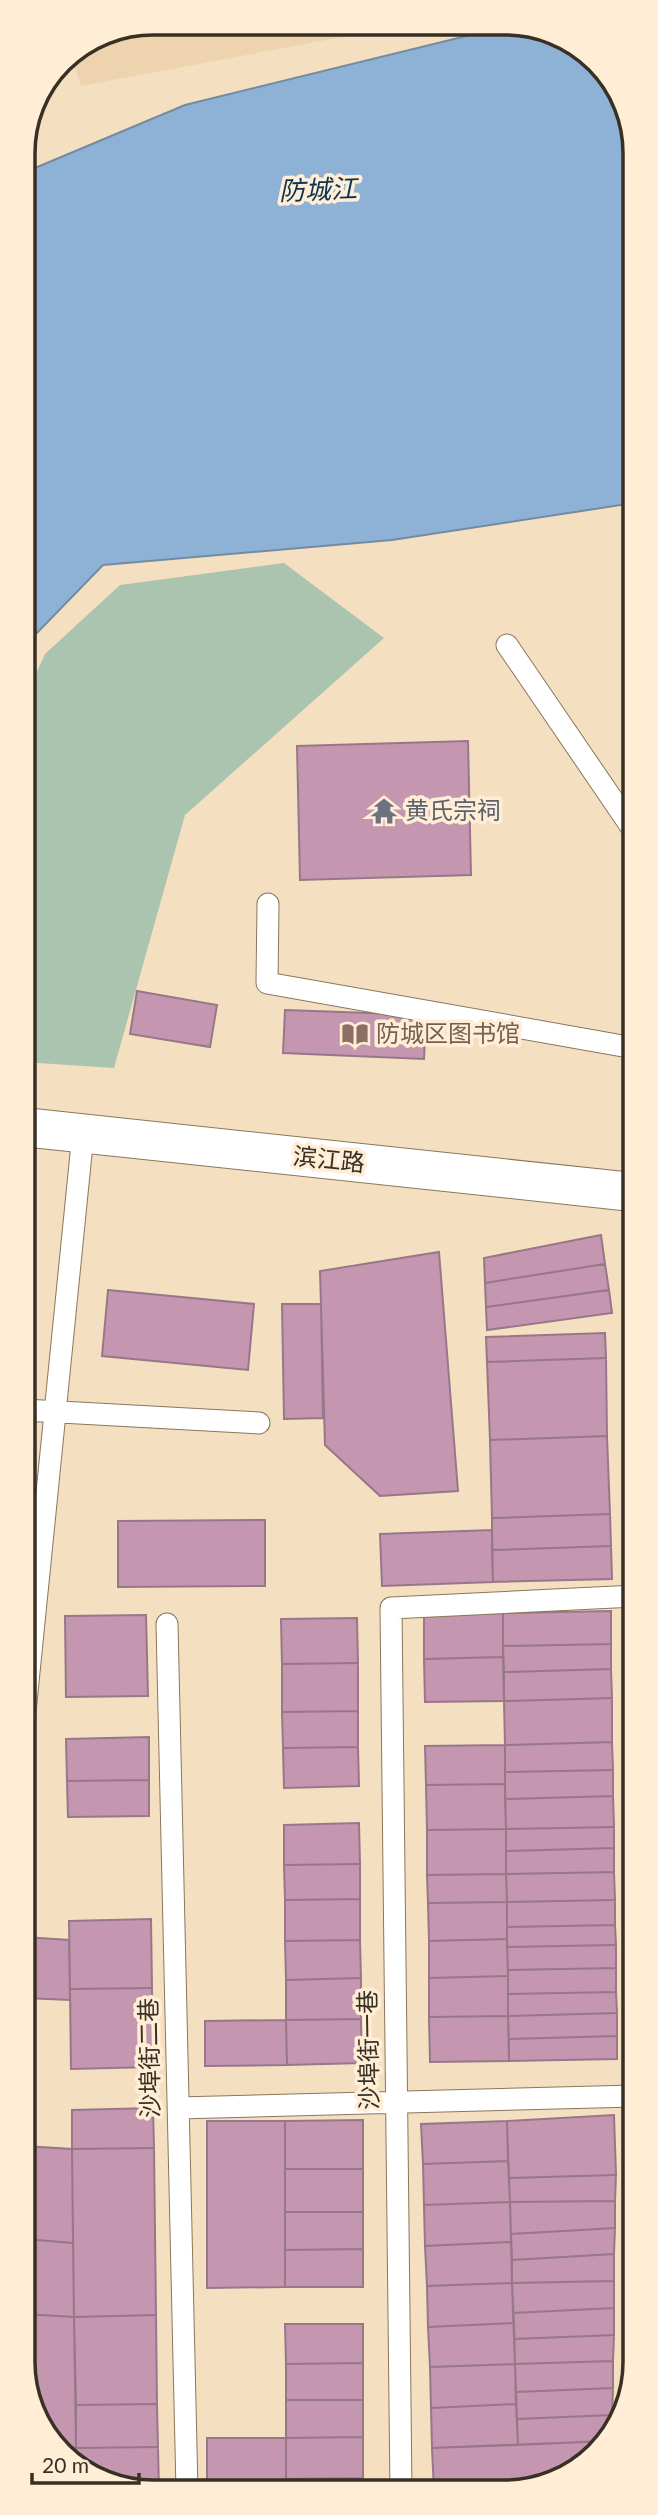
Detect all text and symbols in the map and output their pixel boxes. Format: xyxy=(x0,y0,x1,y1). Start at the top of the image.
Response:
water label: 防城江 xyxy=(278,172,360,206)
place label: 黄氏宗祠 xyxy=(405,795,501,824)
temple icon: 黄氏宗祠 xyxy=(369,796,399,826)
place label: 防城区图书馆 xyxy=(376,1018,520,1047)
library icon: 防城区图书馆 xyxy=(340,1019,370,1049)
street label: 滨江路 xyxy=(292,1140,366,1177)
street label: 沙埠街一巷 xyxy=(352,1990,383,2110)
street label: 沙埠街二巷 xyxy=(133,1998,164,2118)
scale bar xyxy=(32,2442,138,2486)
text: 20 m xyxy=(42,2452,89,2477)

